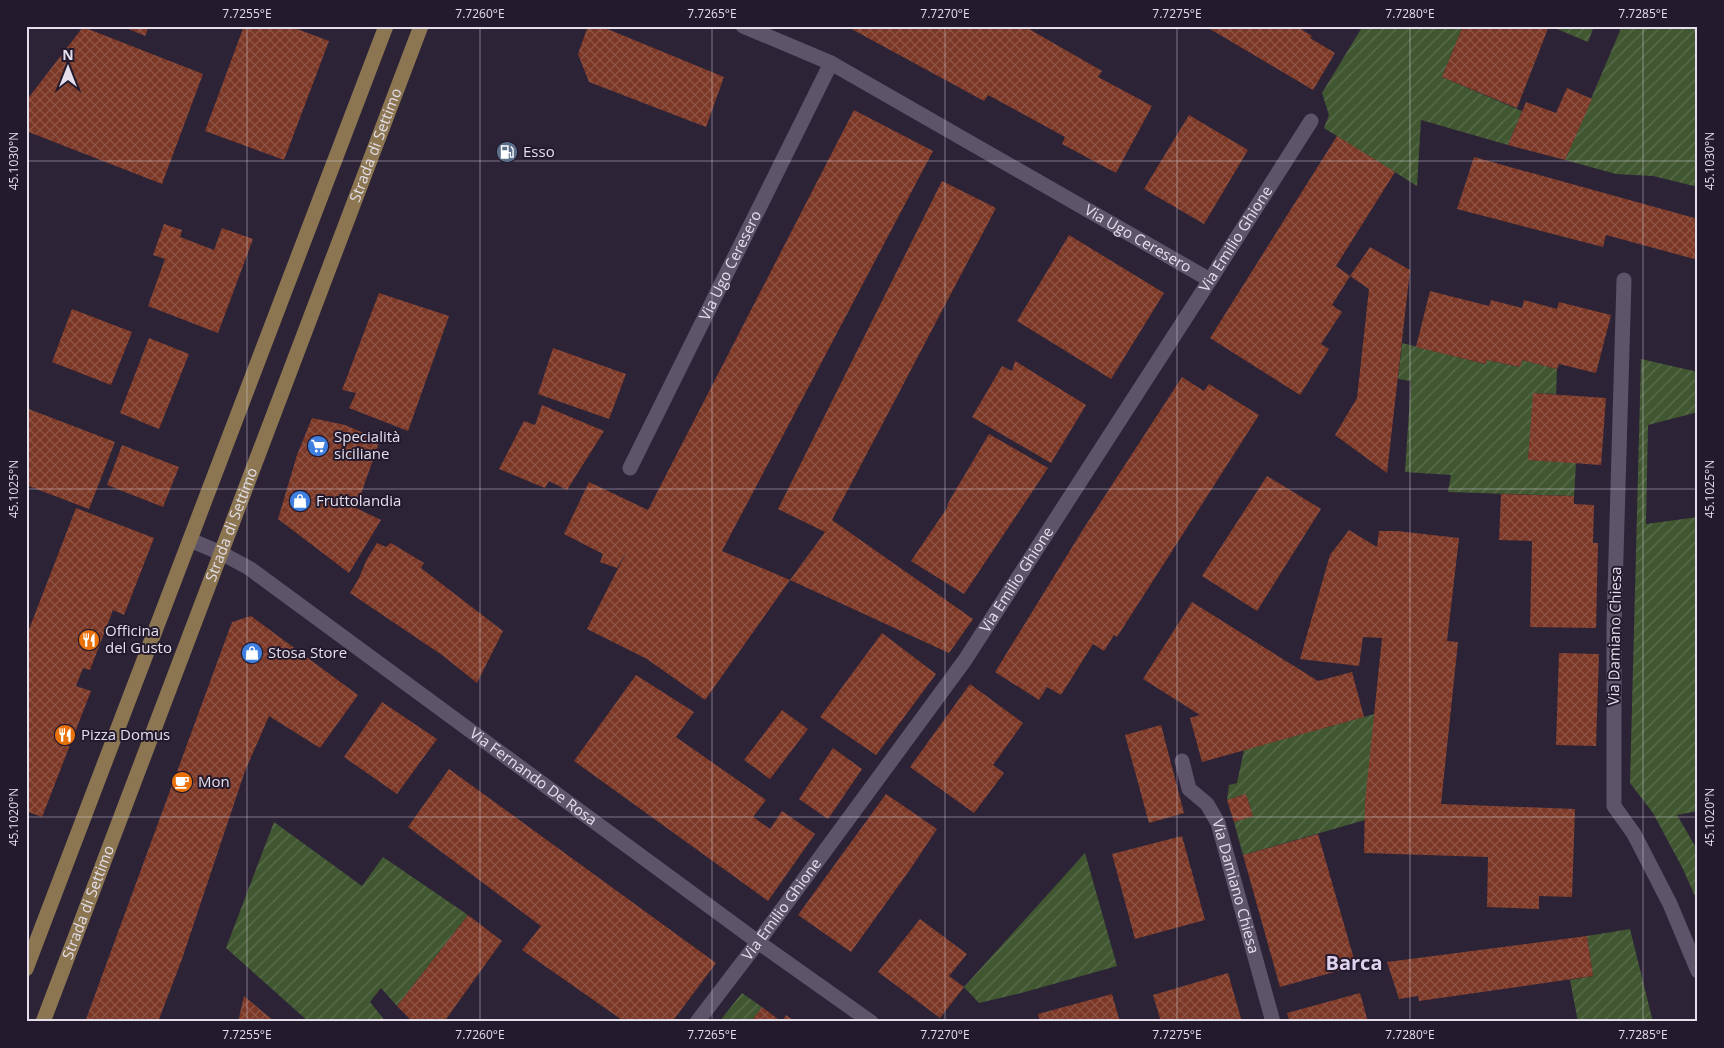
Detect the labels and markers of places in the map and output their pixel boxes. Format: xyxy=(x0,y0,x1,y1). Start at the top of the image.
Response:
fuel station icon: Esso xyxy=(495,140,519,164)
place label: Esso xyxy=(523,141,555,161)
place label: Specialità siciliane xyxy=(334,426,400,463)
supermarket icon: Specialità siciliane xyxy=(306,434,330,458)
shop icon: Fruttolandia xyxy=(288,489,312,513)
place label: Fruttolandia xyxy=(316,490,401,510)
place label: Officina del Gusto xyxy=(105,620,172,657)
restaurant icon: Officina del Gusto xyxy=(77,628,101,652)
shop icon: Stosa Store xyxy=(240,641,264,665)
place label: Stosa Store xyxy=(268,642,347,662)
restaurant icon: Pizza Domus xyxy=(53,723,77,747)
place label: Pizza Domus xyxy=(81,724,170,744)
cafe icon: Mon xyxy=(170,770,194,794)
place label: Mon xyxy=(198,771,230,791)

